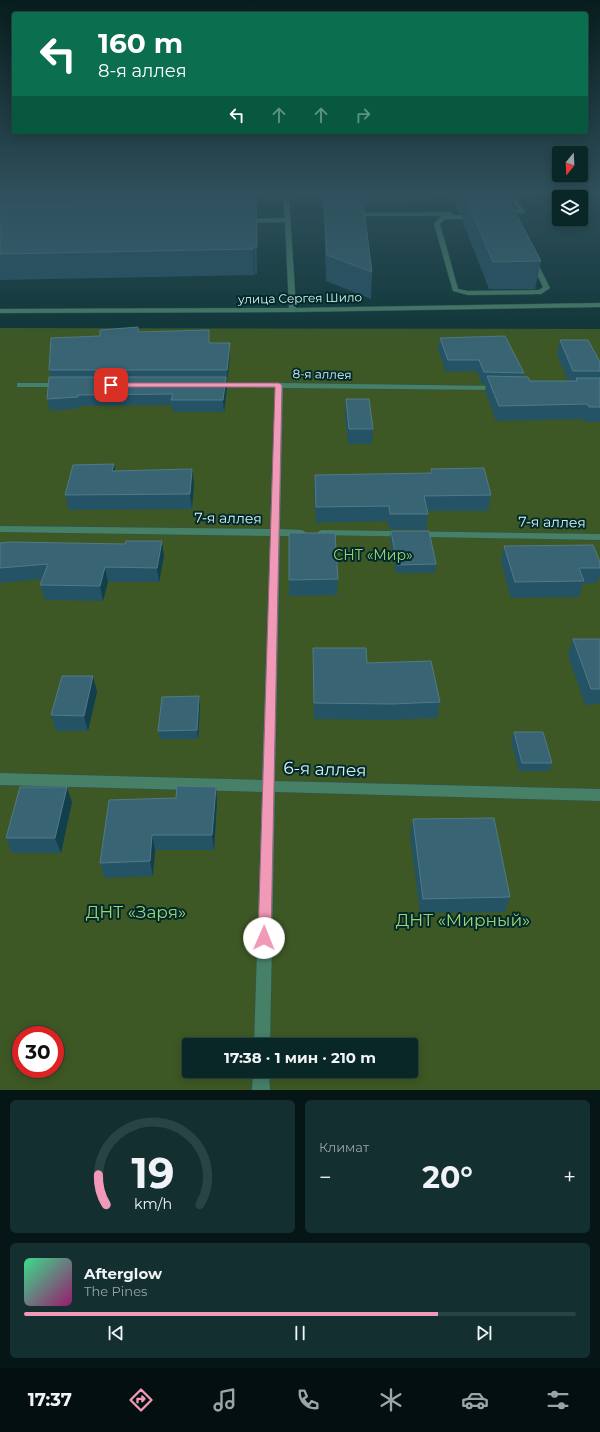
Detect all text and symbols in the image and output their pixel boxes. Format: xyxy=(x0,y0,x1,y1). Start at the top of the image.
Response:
text: 160 m xyxy=(98,26,183,60)
icon: left xyxy=(32,28,84,80)
text: 8-я аллея xyxy=(98,60,187,82)
icon: left xyxy=(226,104,248,126)
icon: ahead xyxy=(268,104,290,126)
icon: ahead xyxy=(310,104,332,126)
icon: right xyxy=(352,104,374,126)
north arrow xyxy=(552,146,588,182)
map controls xyxy=(552,146,588,226)
button: layers xyxy=(552,190,588,226)
street label: улица Сергея Шило xyxy=(237,289,363,307)
street label: 8-я аллея xyxy=(292,366,352,382)
pin xyxy=(94,368,128,402)
icon: arrive xyxy=(100,374,122,396)
street label: 7-я аллея xyxy=(194,508,262,528)
street label: 7-я аллея xyxy=(518,512,586,532)
park label: СНТ «Мир» xyxy=(333,546,413,564)
street label: 6-я аллея xyxy=(283,758,367,780)
park label: ДНТ «Заря» xyxy=(86,902,186,922)
park label: ДНТ «Мирный» xyxy=(396,910,530,930)
position arrow xyxy=(243,917,285,959)
speed limit sign: 30 xyxy=(12,1026,64,1078)
text: 17:38 · 1 мин · 210 m xyxy=(224,1048,376,1067)
text: Климат xyxy=(319,1139,369,1155)
text: 19 xyxy=(131,1147,174,1197)
text: 20° xyxy=(422,1159,473,1196)
text: − xyxy=(319,1164,332,1191)
text: + xyxy=(563,1164,576,1191)
text: km/h xyxy=(133,1194,172,1212)
text: Afterglow xyxy=(84,1264,162,1283)
text: The Pines xyxy=(84,1283,147,1299)
icon: previous xyxy=(105,1322,127,1344)
icon: pause xyxy=(289,1322,311,1344)
icon: next xyxy=(473,1322,495,1344)
icon: directions xyxy=(127,1386,155,1414)
icon: music xyxy=(211,1386,239,1414)
icon: phone xyxy=(294,1386,322,1414)
icon: climate xyxy=(377,1386,405,1414)
icon: car xyxy=(461,1386,489,1414)
icon: filters xyxy=(544,1386,572,1414)
text: 17:37 xyxy=(28,1389,72,1411)

